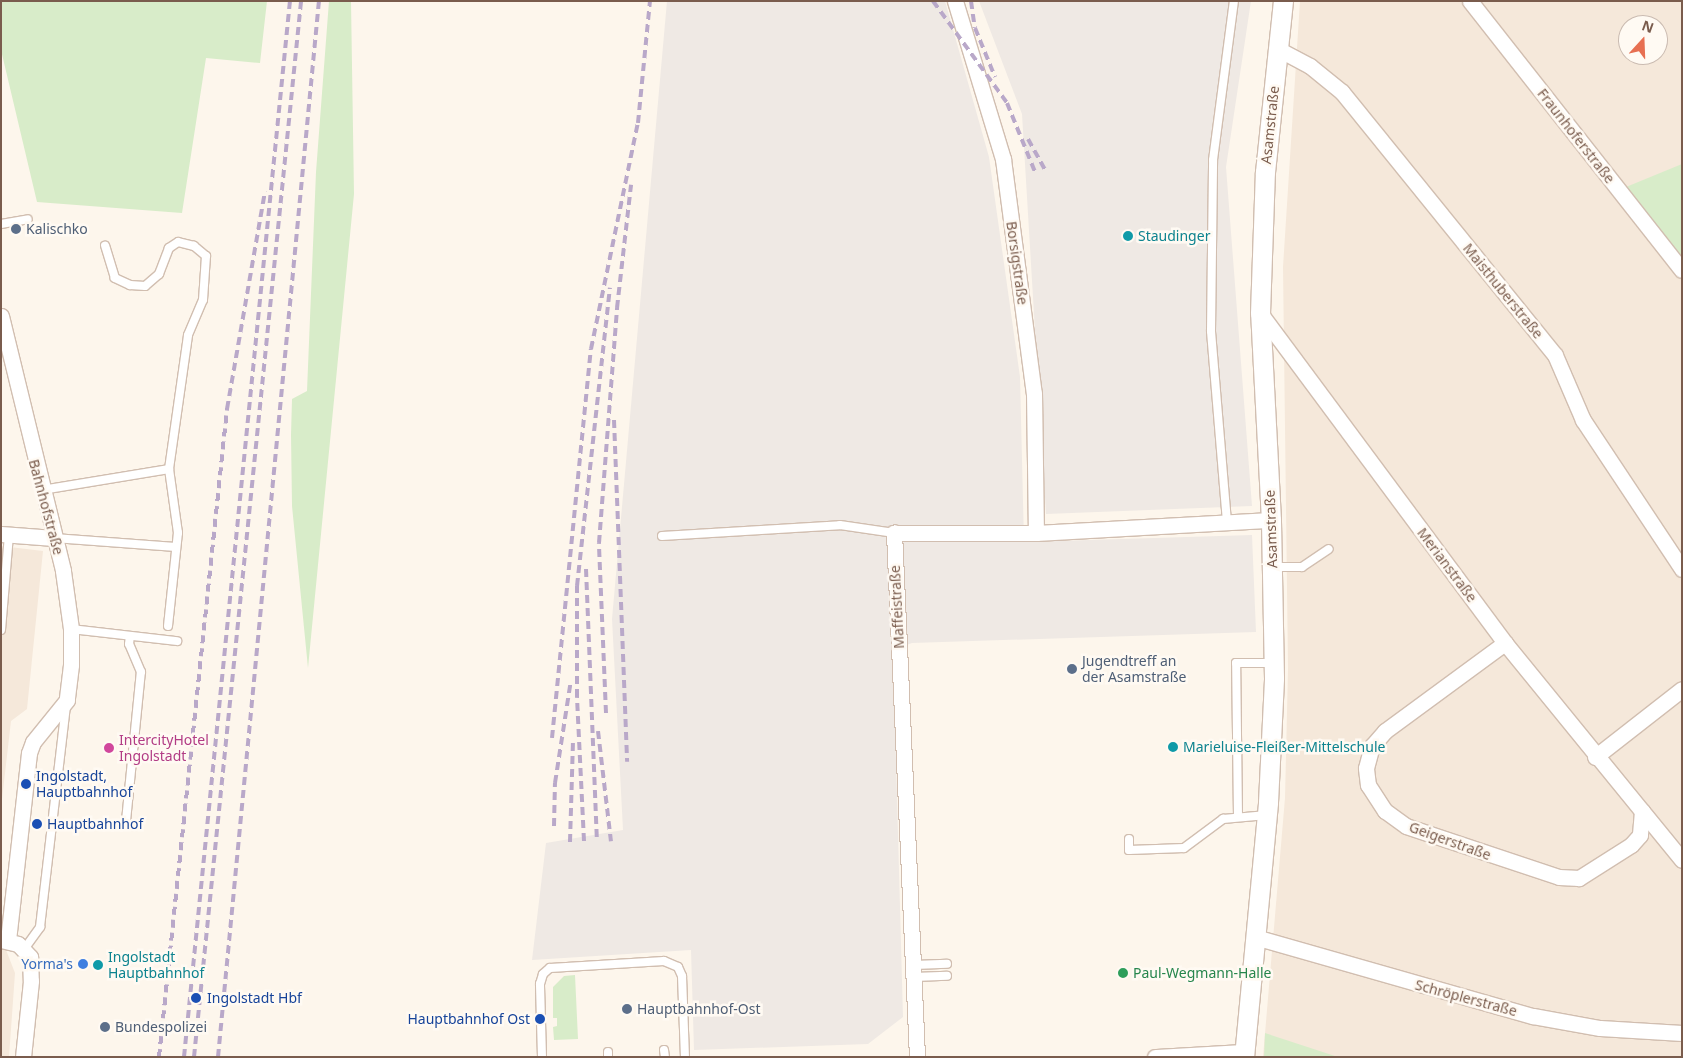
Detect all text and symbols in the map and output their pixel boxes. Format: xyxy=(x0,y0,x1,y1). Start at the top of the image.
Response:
north arrow xyxy=(1618,15,1668,65)
text: N xyxy=(1639,15,1657,37)
street label: Asamstraße xyxy=(1258,85,1282,165)
street label: Fraunhoferstraße xyxy=(1534,85,1618,187)
street label: Borsigstraße xyxy=(1003,220,1031,306)
place label: Kalischko xyxy=(26,221,88,237)
marker: Kalischko xyxy=(10,223,22,235)
place label: Staudinger xyxy=(1138,228,1210,244)
marker: Staudinger xyxy=(1122,230,1134,242)
street label: Maisthuberstraße xyxy=(1460,240,1546,342)
street label: Bahnhofstraße xyxy=(25,457,67,557)
street label: Asamstraße xyxy=(1261,490,1281,568)
street label: Merianstraße xyxy=(1414,525,1480,605)
street label: Maffeistraße xyxy=(886,565,908,649)
place label: Jugendtreff an der Asamstraße xyxy=(1082,653,1186,686)
marker: Jugendtreff an der Asamstraße xyxy=(1066,663,1078,675)
place label: IntercityHotel Ingolstadt xyxy=(119,732,209,764)
place label: Marieluise-Fleißer-Mittelschule xyxy=(1183,739,1385,755)
marker: Marieluise-Fleißer-Mittelschule xyxy=(1167,741,1179,753)
marker: IntercityHotel Ingolstadt xyxy=(103,742,115,754)
place label: Ingolstadt, Hauptbahnhof xyxy=(36,768,132,800)
marker: Ingolstadt, Hauptbahnhof xyxy=(20,778,32,790)
place label: Hauptbahnhof xyxy=(47,816,143,832)
marker: Hauptbahnhof xyxy=(31,818,43,830)
street label: Geigerstraße xyxy=(1407,818,1493,864)
place label: Ingolstadt Hauptbahnhof xyxy=(108,949,204,982)
place label: Yorma's xyxy=(21,956,73,972)
marker: Yorma's xyxy=(77,958,89,970)
marker: Ingolstadt Hauptbahnhof xyxy=(92,959,104,971)
place label: Paul-Wegmann-Halle xyxy=(1133,965,1271,981)
marker: Paul-Wegmann-Halle xyxy=(1117,967,1129,979)
street label: Schröplerstraße xyxy=(1413,976,1519,1020)
place label: Ingolstadt Hbf xyxy=(207,990,302,1006)
marker: Ingolstadt Hbf xyxy=(189,991,203,1005)
place label: Hauptbahnhof-Ost xyxy=(637,1001,760,1017)
marker: Hauptbahnhof-Ost xyxy=(621,1003,633,1015)
place label: Hauptbahnhof Ost xyxy=(407,1011,530,1027)
marker: Hauptbahnhof Ost xyxy=(534,1013,546,1025)
place label: Bundespolizei xyxy=(115,1019,207,1035)
marker: Bundespolizei xyxy=(99,1021,111,1033)

